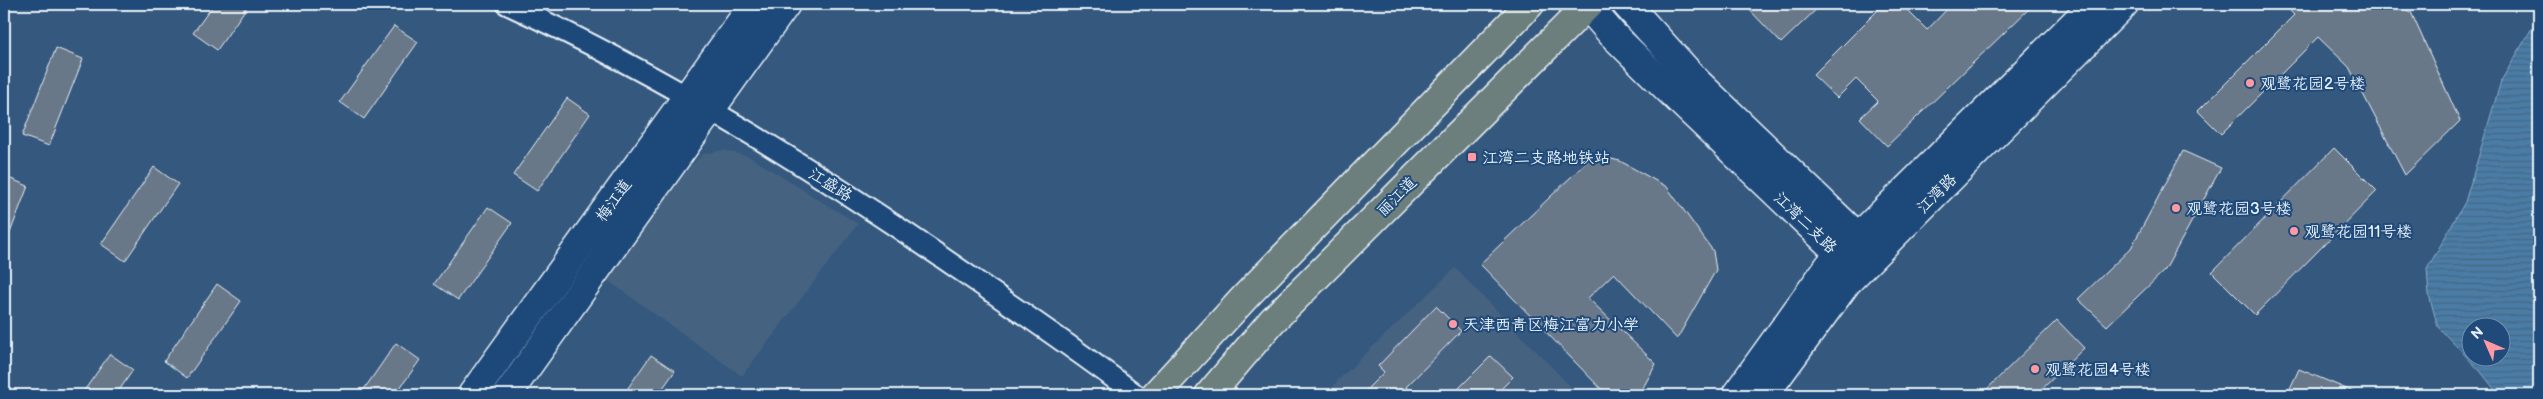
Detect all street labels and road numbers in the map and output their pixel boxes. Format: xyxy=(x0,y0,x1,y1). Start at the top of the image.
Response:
street label: 江盛路 xyxy=(805,164,856,206)
street label: 江湾路 xyxy=(1913,170,1961,218)
street label: 丽江道 xyxy=(1373,173,1421,221)
street label: 梅江道 xyxy=(592,176,636,226)
street label: 江湾二支路 xyxy=(1770,188,1840,258)

